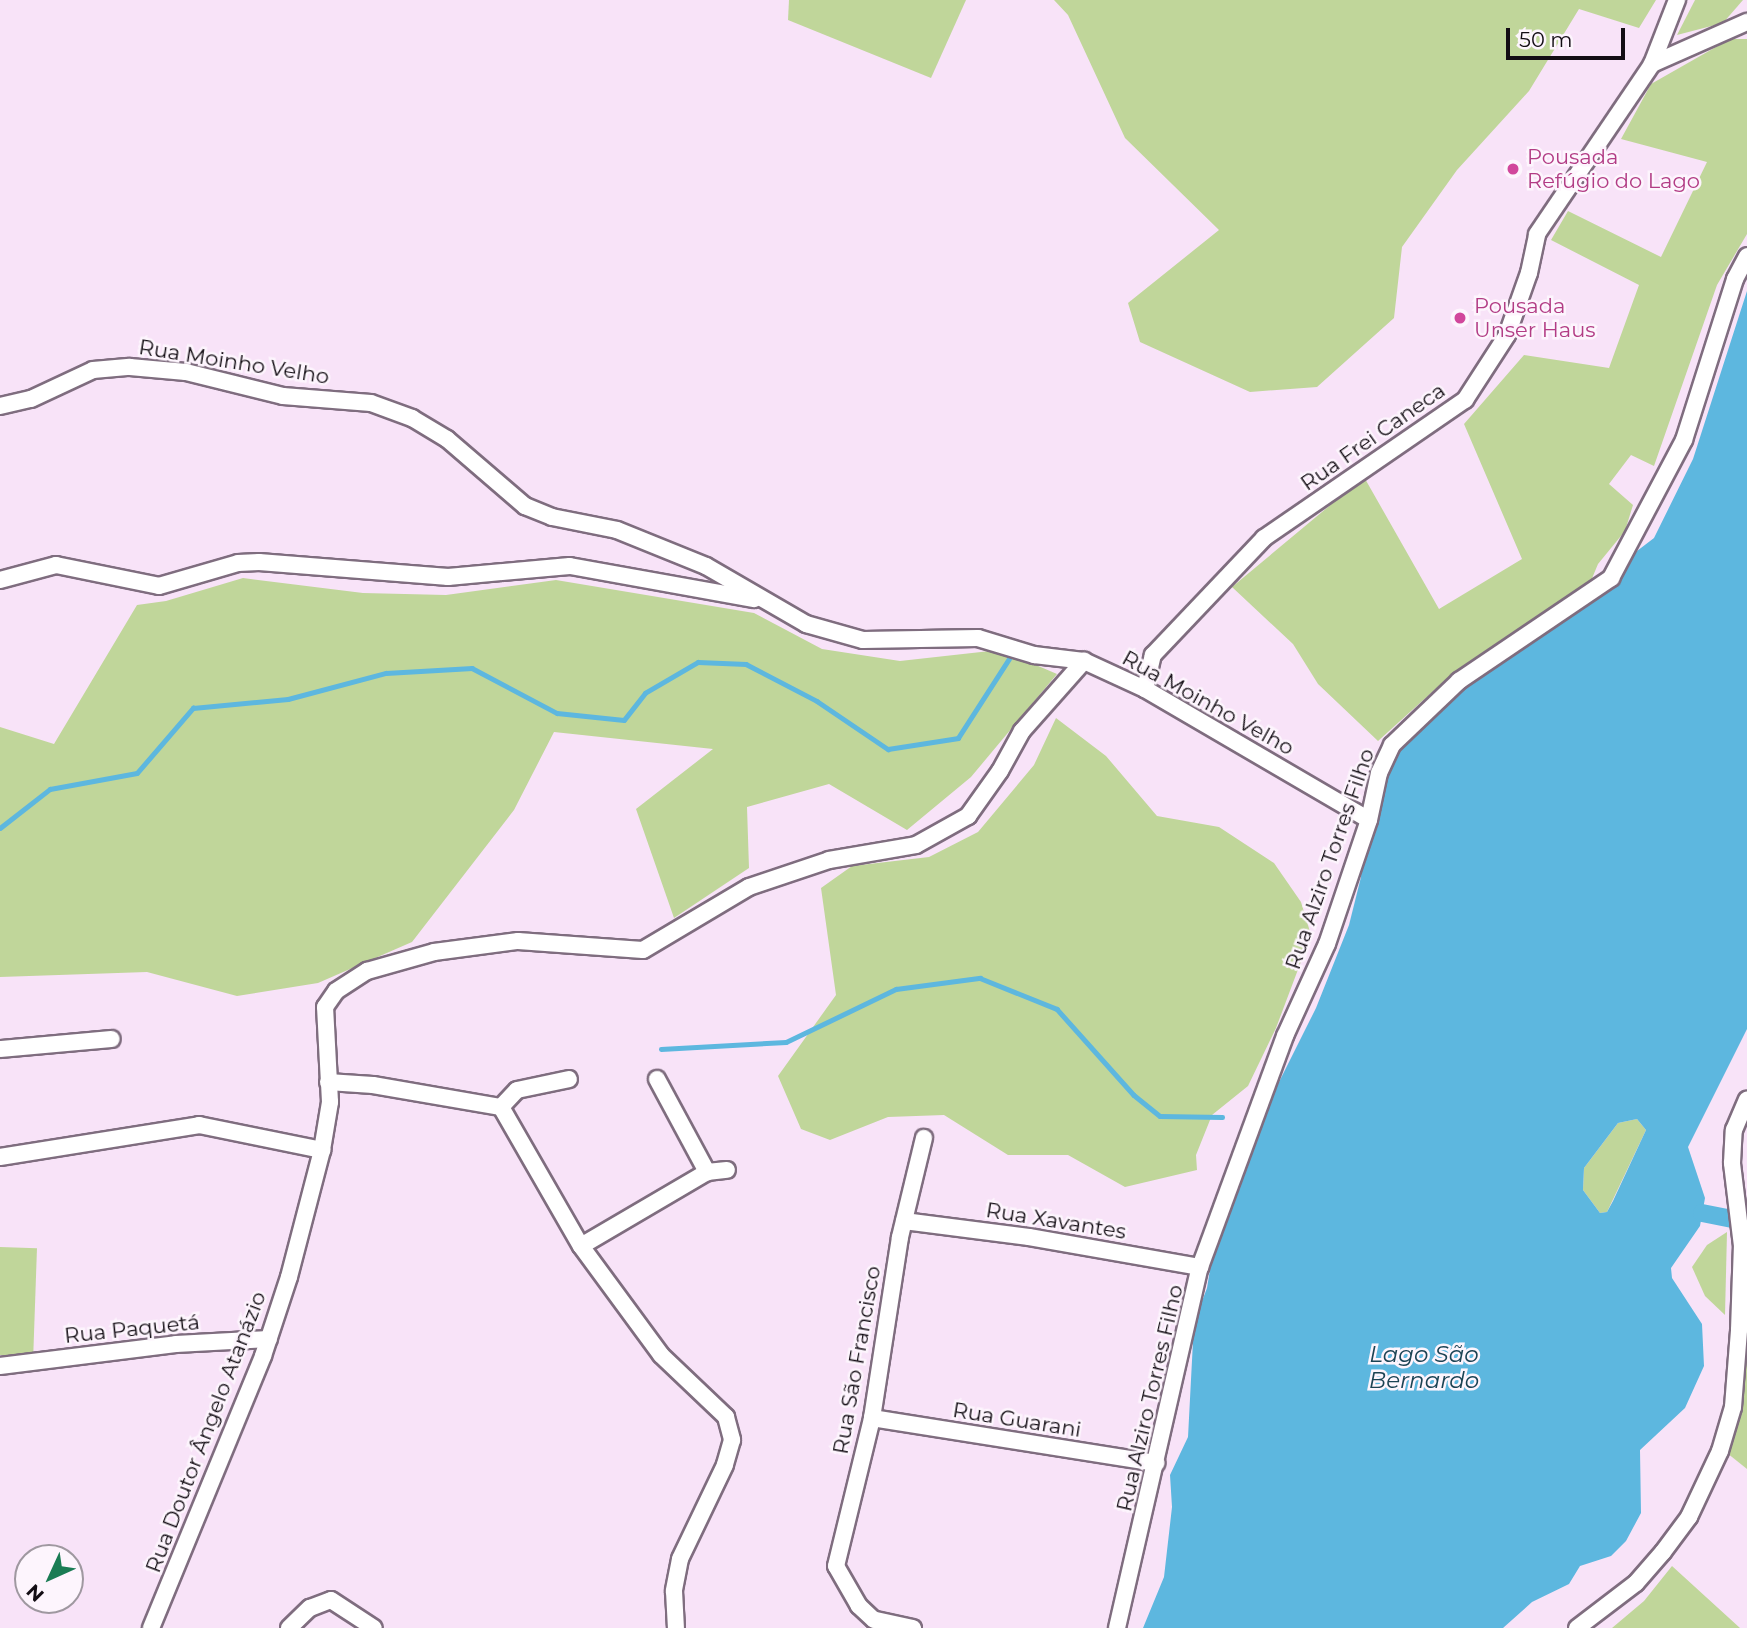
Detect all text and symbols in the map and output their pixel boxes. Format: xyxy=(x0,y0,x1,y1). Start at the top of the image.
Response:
scale bar xyxy=(1509,14,1628,58)
text: 50 m xyxy=(1519,27,1573,52)
place label: Pousada Refúgio do Lago xyxy=(1527,144,1700,194)
marker: Pousada Refúgio do Lago xyxy=(1505,161,1521,177)
place label: Pousada Unser Haus xyxy=(1474,293,1596,343)
marker: Pousada Unser Haus xyxy=(1452,310,1468,326)
street label: Rua Moinho Velho xyxy=(137,335,331,389)
street label: Rua Frei Caneca xyxy=(1296,378,1450,496)
street label: Rua Moinho Velho xyxy=(1118,645,1298,761)
street label: Rua Alziro Torres Filho xyxy=(1280,745,1380,973)
street label: Rua Xavantes xyxy=(984,1197,1128,1245)
street label: Rua São Francisco xyxy=(828,1264,886,1456)
street label: Rua Alziro Torres Filho xyxy=(1112,1282,1188,1514)
street label: Rua Doutor Ângelo Atanázio xyxy=(141,1288,271,1576)
street label: Rua Paquetá xyxy=(63,1309,201,1349)
water label: Lago São Bernardo xyxy=(1369,1340,1479,1394)
street label: Rua Guarani xyxy=(951,1397,1083,1443)
north arrow xyxy=(14,1544,84,1614)
text: N xyxy=(22,1579,49,1606)

